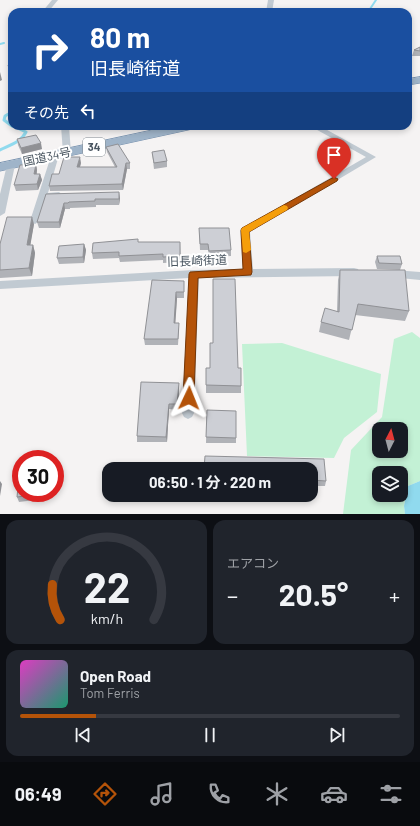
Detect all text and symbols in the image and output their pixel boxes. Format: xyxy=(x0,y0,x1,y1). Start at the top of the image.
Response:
text: 80 m xyxy=(90,20,150,54)
icon: right xyxy=(24,24,76,76)
text: 旧長崎街道 xyxy=(90,57,180,79)
icon: left xyxy=(77,100,99,122)
text: その先 xyxy=(24,103,69,121)
road number: 34 xyxy=(83,138,105,156)
pin xyxy=(317,138,351,179)
street label: 国道34号 xyxy=(21,144,72,168)
icon: arrive xyxy=(323,144,345,166)
street label: 旧長崎街道 xyxy=(167,252,227,268)
position arrow xyxy=(168,377,210,419)
north arrow xyxy=(372,422,408,458)
map controls xyxy=(372,422,408,502)
speed limit sign: 30 xyxy=(12,450,64,502)
button: layers xyxy=(372,466,408,502)
text: 06:50 · 1 分 · 220 m xyxy=(149,473,271,491)
text: エアコン xyxy=(227,555,279,571)
text: 22 xyxy=(83,561,130,611)
text: 20.5° xyxy=(279,576,348,612)
text: − xyxy=(227,582,238,608)
text: + xyxy=(389,582,400,608)
text: km/h xyxy=(90,610,123,627)
text: Open Road xyxy=(80,667,151,685)
text: Tom Ferris xyxy=(80,685,140,701)
icon: previous xyxy=(72,724,94,746)
icon: pause xyxy=(199,724,221,746)
icon: next xyxy=(326,724,348,746)
icon: directions xyxy=(91,780,119,808)
icon: music xyxy=(148,780,176,808)
icon: phone xyxy=(205,780,233,808)
icon: climate xyxy=(263,780,291,808)
icon: car xyxy=(320,780,348,808)
icon: filters xyxy=(377,780,405,808)
text: 06:49 xyxy=(15,783,62,805)

